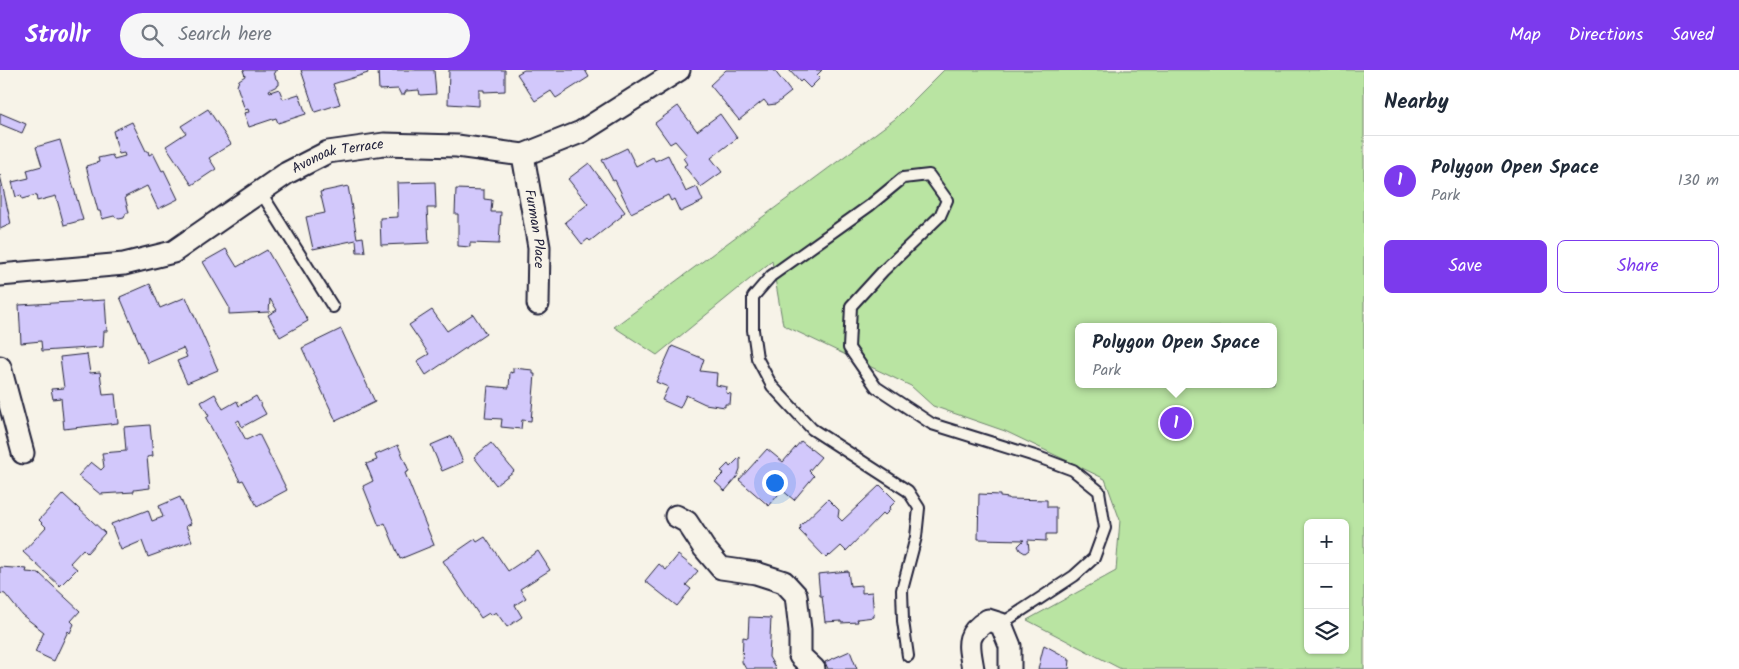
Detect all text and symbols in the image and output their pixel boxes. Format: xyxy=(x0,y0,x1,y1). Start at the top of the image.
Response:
search box xyxy=(120,13,470,58)
text: Strollr xyxy=(25,16,90,55)
text: Search here xyxy=(178,20,272,50)
icon: search xyxy=(138,21,166,49)
text: Map xyxy=(1509,21,1541,50)
text: Directions xyxy=(1569,21,1643,50)
text: Saved xyxy=(1671,21,1714,50)
text: Nearby xyxy=(1384,86,1449,119)
street label: Avonoak Terrace xyxy=(288,133,386,180)
text: Polygon Open Space xyxy=(1431,153,1599,183)
text: 1 xyxy=(1398,168,1402,193)
text: 130 m xyxy=(1678,168,1719,193)
text: Park xyxy=(1431,183,1460,208)
street label: Furman Place xyxy=(518,188,550,269)
button: Save xyxy=(1384,240,1547,293)
button: Share xyxy=(1557,240,1719,293)
popup xyxy=(1075,323,1277,388)
text: Polygon Open Space xyxy=(1092,328,1260,358)
text: Park xyxy=(1092,358,1121,383)
pin: 1 xyxy=(1160,404,1192,442)
your location xyxy=(762,470,788,496)
map controls xyxy=(1304,519,1349,654)
button: + xyxy=(1304,519,1349,564)
button: − xyxy=(1304,564,1349,609)
button: layers xyxy=(1304,609,1349,654)

